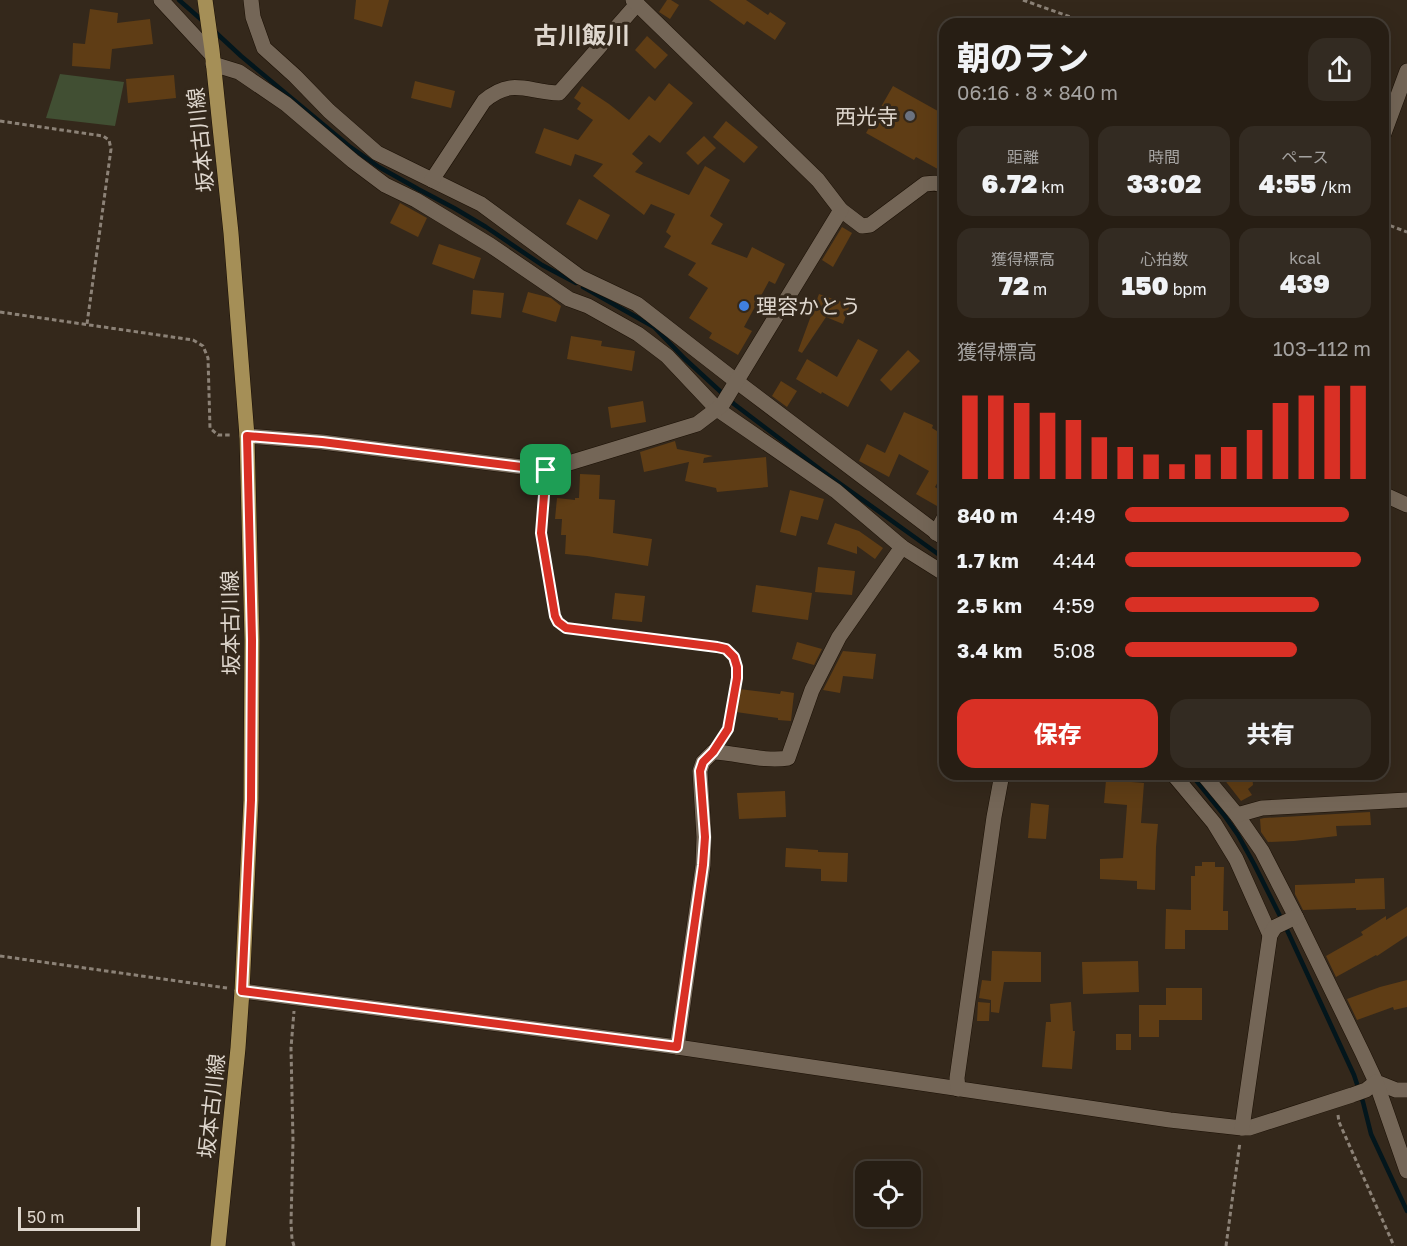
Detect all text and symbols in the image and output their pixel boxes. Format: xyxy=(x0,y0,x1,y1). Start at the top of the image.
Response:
district label: 古川飯川 xyxy=(534,20,630,49)
text: 朝のラン xyxy=(957,38,1089,77)
button: share xyxy=(1308,38,1371,101)
text: 06:16 · 8 × 840 m xyxy=(957,80,1118,104)
street label: 坂本古川線 xyxy=(182,86,218,194)
place label: 西光寺 xyxy=(835,103,898,129)
marker: 西光寺 xyxy=(903,109,917,123)
text: 距離 xyxy=(1007,147,1039,167)
text: 時間 xyxy=(1148,147,1180,167)
text: ペース xyxy=(1281,147,1329,167)
text: 6.72 xyxy=(981,168,1037,199)
text: 33:02 xyxy=(1127,168,1201,199)
text: 4:55 xyxy=(1259,168,1316,199)
text: km xyxy=(1037,177,1065,197)
text: /km xyxy=(1316,177,1351,197)
text: kcal xyxy=(1289,248,1321,268)
text: 獲得標高 xyxy=(991,249,1055,269)
text: 心拍数 xyxy=(1140,249,1188,269)
text: 439 xyxy=(1280,268,1330,299)
text: 72 xyxy=(999,270,1029,301)
text: 150 xyxy=(1121,270,1169,301)
text: m xyxy=(1029,279,1047,299)
text: bpm xyxy=(1169,279,1207,299)
place label: 理容かとう xyxy=(756,293,861,319)
marker: 理容かとう xyxy=(737,299,751,313)
text: 103–112 m xyxy=(1273,336,1371,360)
text: 獲得標高 xyxy=(957,339,1037,363)
pin xyxy=(520,444,571,495)
icon: arrive xyxy=(529,453,562,486)
text: 840 m xyxy=(957,503,1018,527)
text: 4:49 xyxy=(1053,503,1096,527)
text: 1.7 km xyxy=(957,548,1019,572)
text: 4:44 xyxy=(1053,548,1096,572)
street label: 坂本古川線 xyxy=(216,570,244,676)
text: 2.5 km xyxy=(957,593,1022,617)
text: 4:59 xyxy=(1053,593,1095,617)
text: 3.4 km xyxy=(957,638,1022,662)
text: 5:08 xyxy=(1053,638,1095,662)
button: 保存 xyxy=(957,699,1158,768)
button: 共有 xyxy=(1170,699,1371,768)
street label: 坂本古川線 xyxy=(193,1052,229,1160)
map controls xyxy=(855,1161,921,1227)
button: locate xyxy=(855,1161,921,1227)
scale bar xyxy=(18,1204,140,1232)
text: 50 m xyxy=(27,1207,64,1227)

